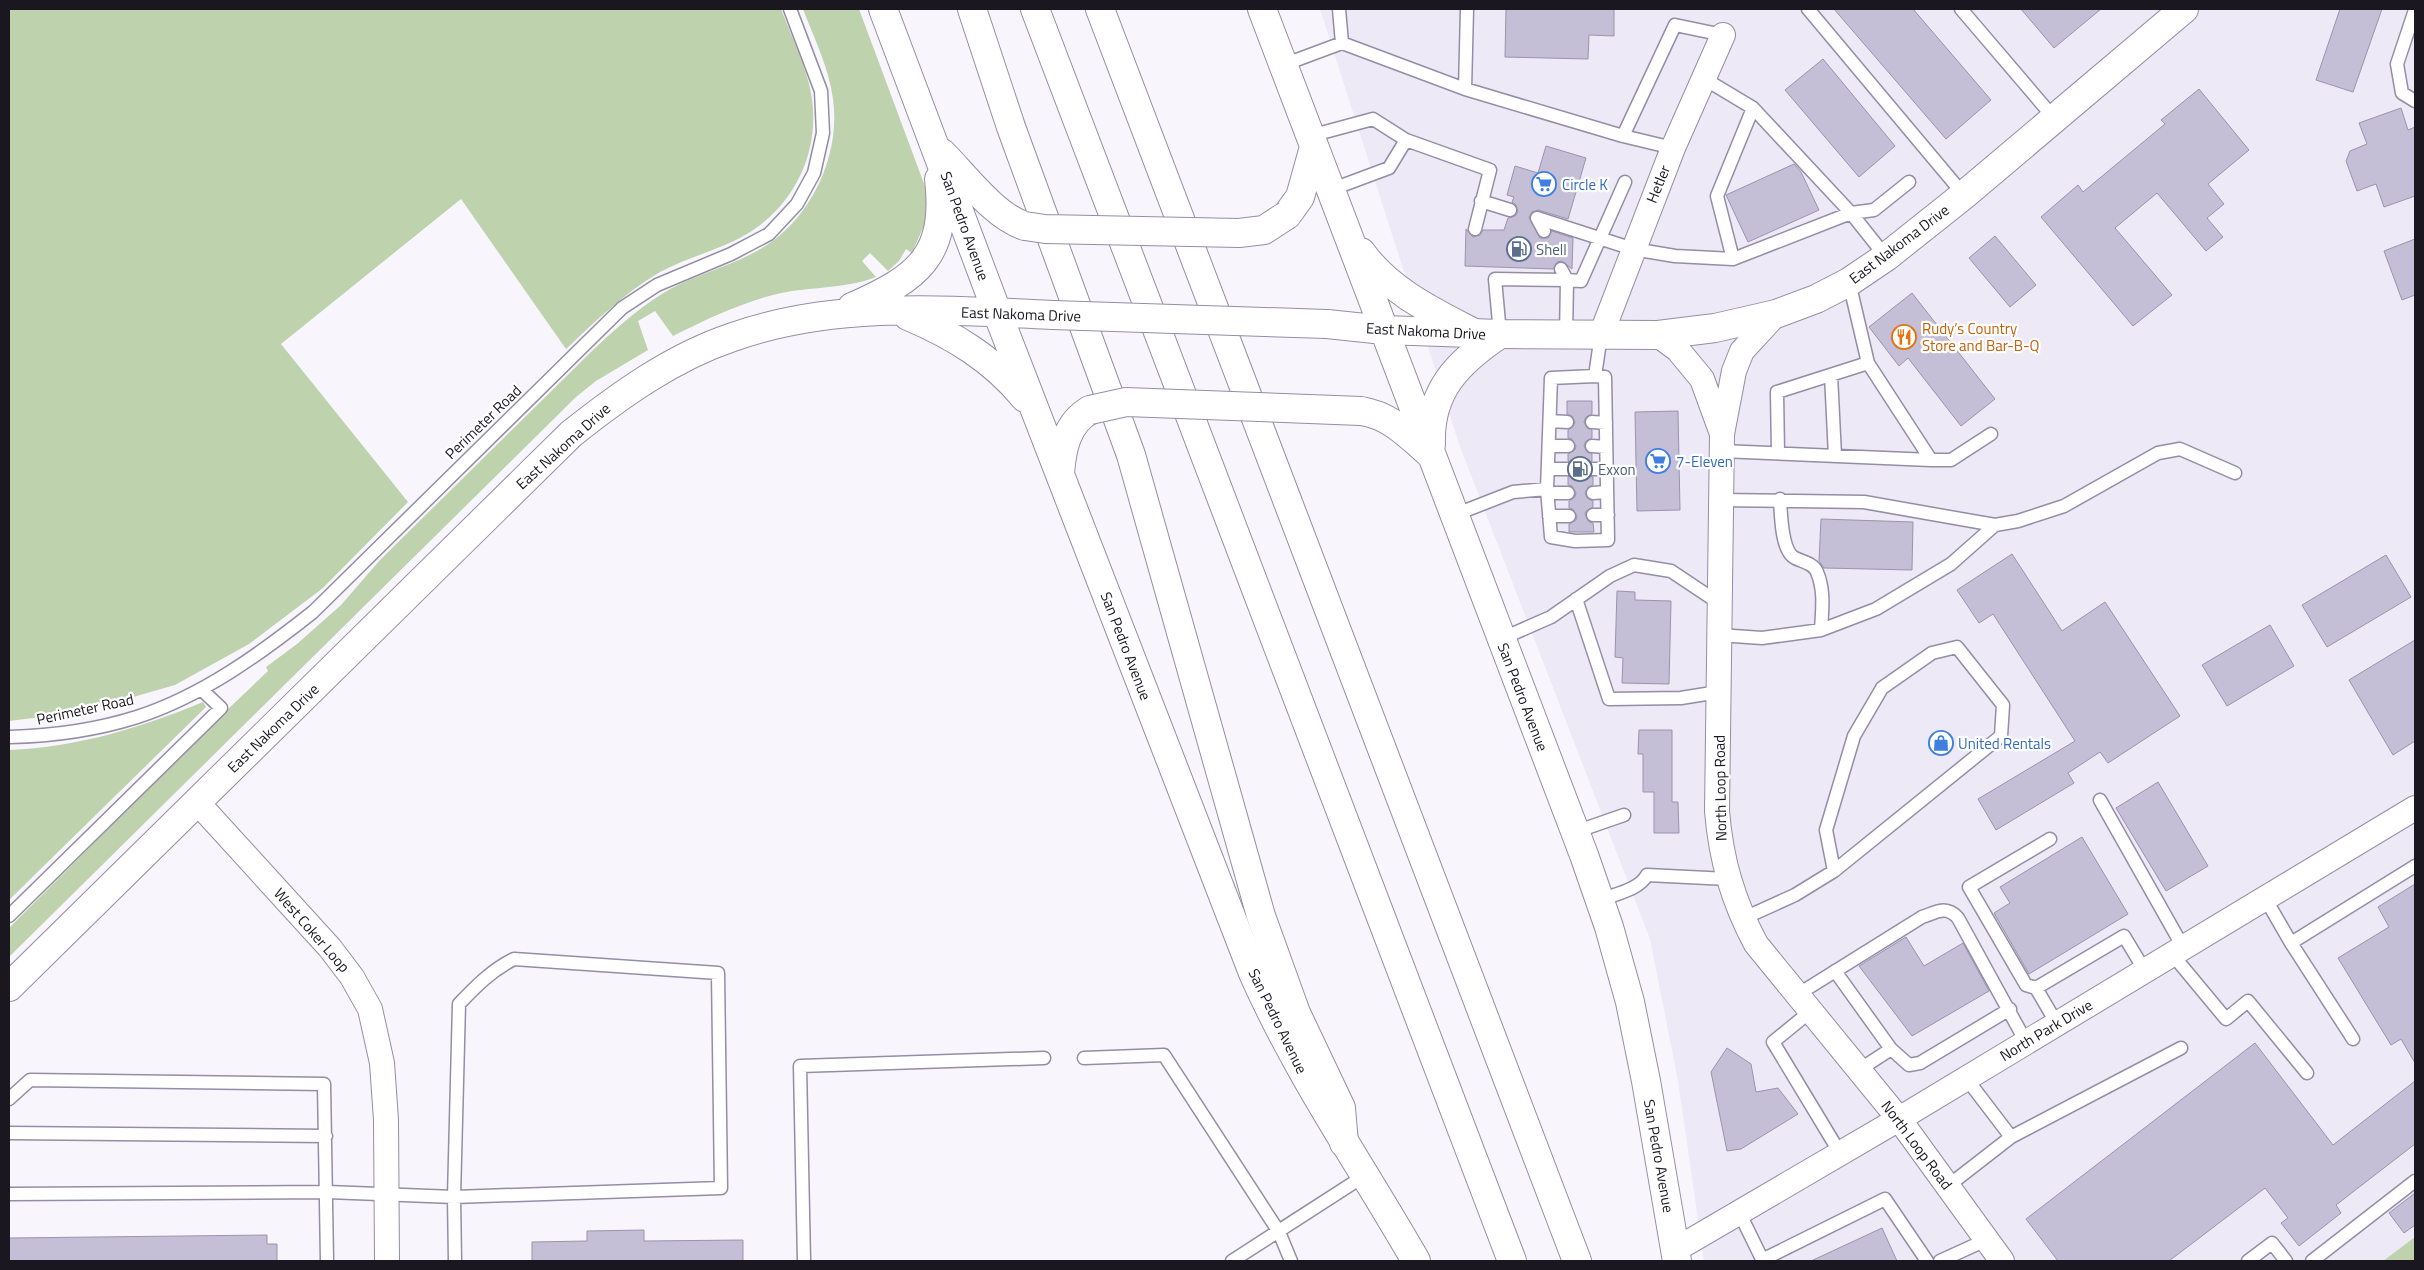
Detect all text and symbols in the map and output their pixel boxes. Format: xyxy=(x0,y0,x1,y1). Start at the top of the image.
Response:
street label: Hetler xyxy=(1640,162,1676,206)
street label: San Pedro Avenue xyxy=(935,168,995,284)
supermarket icon: Circle K xyxy=(1531,171,1557,197)
place label: Circle K xyxy=(1562,173,1608,196)
street label: East Nakoma Drive xyxy=(1844,199,1954,289)
fuel station icon: Shell xyxy=(1506,236,1532,262)
place label: Shell xyxy=(1536,238,1567,261)
street label: East Nakoma Drive xyxy=(961,300,1081,328)
street label: East Nakoma Drive xyxy=(1365,316,1487,346)
place label: Rudy’s Country Store and Bar-B-Q xyxy=(1922,317,2040,357)
restaurant icon: Rudy’s Country Store and Bar-B-Q xyxy=(1891,324,1917,350)
street label: Perimeter Road xyxy=(439,379,527,465)
street label: East Nakoma Drive xyxy=(511,397,615,495)
supermarket icon: 7-Eleven xyxy=(1645,448,1671,474)
place label: 7-Eleven xyxy=(1676,450,1733,473)
fuel station icon: Exxon xyxy=(1567,456,1593,482)
place label: Exxon xyxy=(1598,458,1636,481)
street label: San Pedro Avenue xyxy=(1095,588,1157,704)
street label: San Pedro Avenue xyxy=(1492,639,1554,755)
street label: East Nakoma Drive xyxy=(222,678,324,778)
street label: Perimeter Road xyxy=(34,687,136,731)
shop icon: United Rentals xyxy=(1928,730,1954,756)
place label: United Rentals xyxy=(1958,732,2051,755)
street label: North Loop Road xyxy=(1708,735,1732,841)
street label: West Coker Loop xyxy=(269,882,355,978)
street label: San Pedro Avenue xyxy=(1243,964,1313,1078)
street label: North Park Drive xyxy=(1995,993,2097,1067)
street label: North Loop Road xyxy=(1876,1096,1958,1194)
street label: San Pedro Avenue xyxy=(1638,1098,1680,1214)

